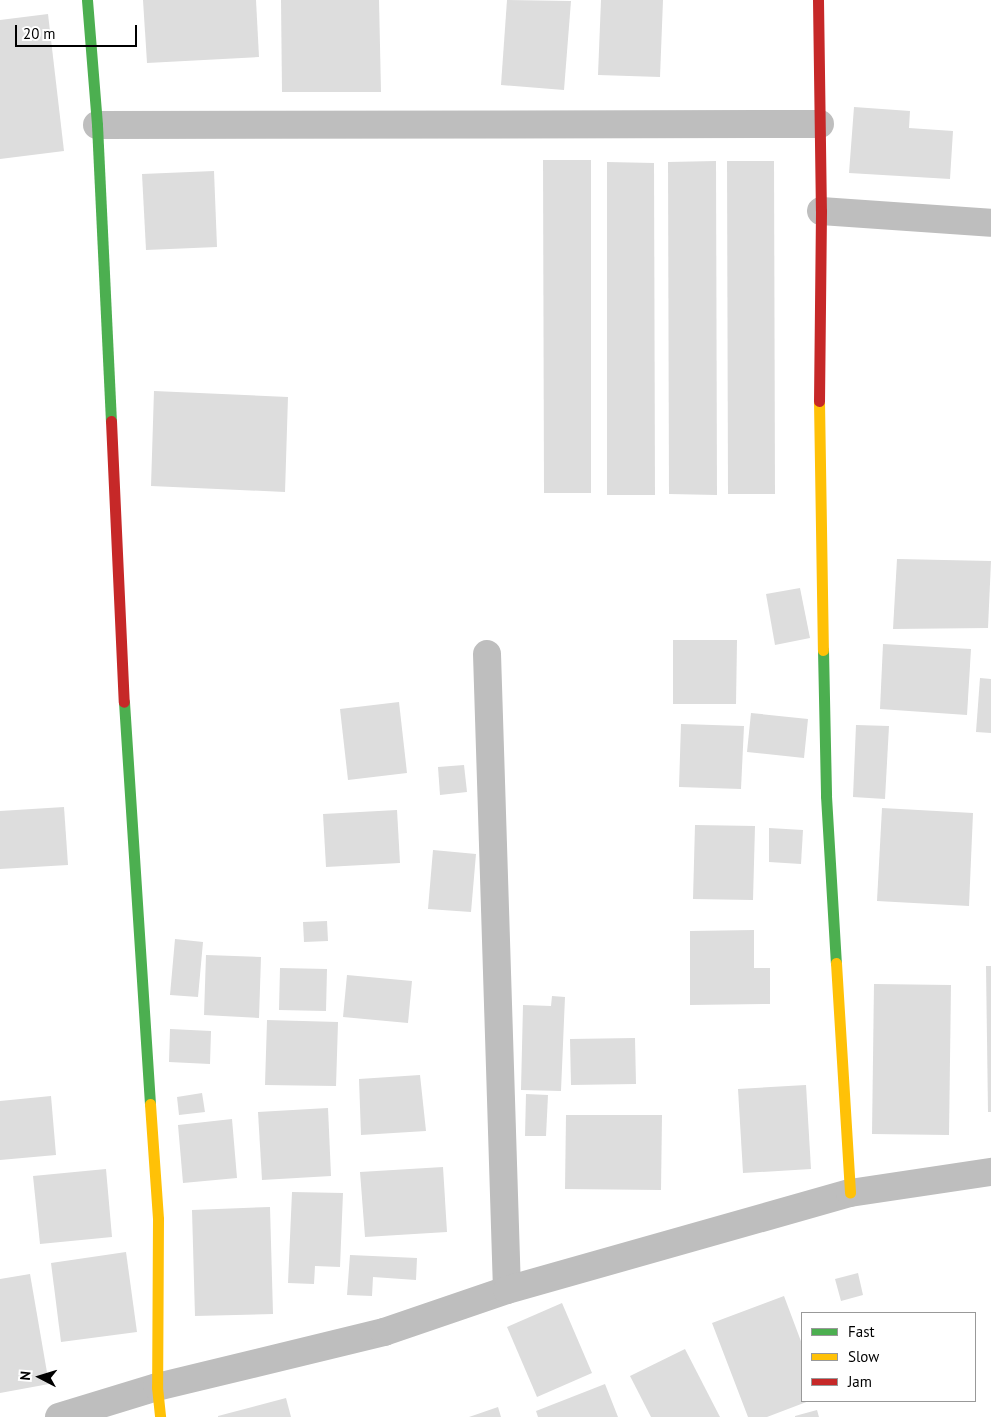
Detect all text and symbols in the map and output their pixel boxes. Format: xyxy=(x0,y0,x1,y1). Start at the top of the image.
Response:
scale bar xyxy=(18,15,140,47)
text: 20 m xyxy=(23,24,56,43)
legend xyxy=(801,1312,976,1402)
text: Fast xyxy=(848,1322,875,1341)
text: Slow xyxy=(848,1347,879,1366)
north arrow xyxy=(15,1352,65,1402)
text: N xyxy=(16,1370,34,1381)
text: Jam xyxy=(848,1372,872,1391)

